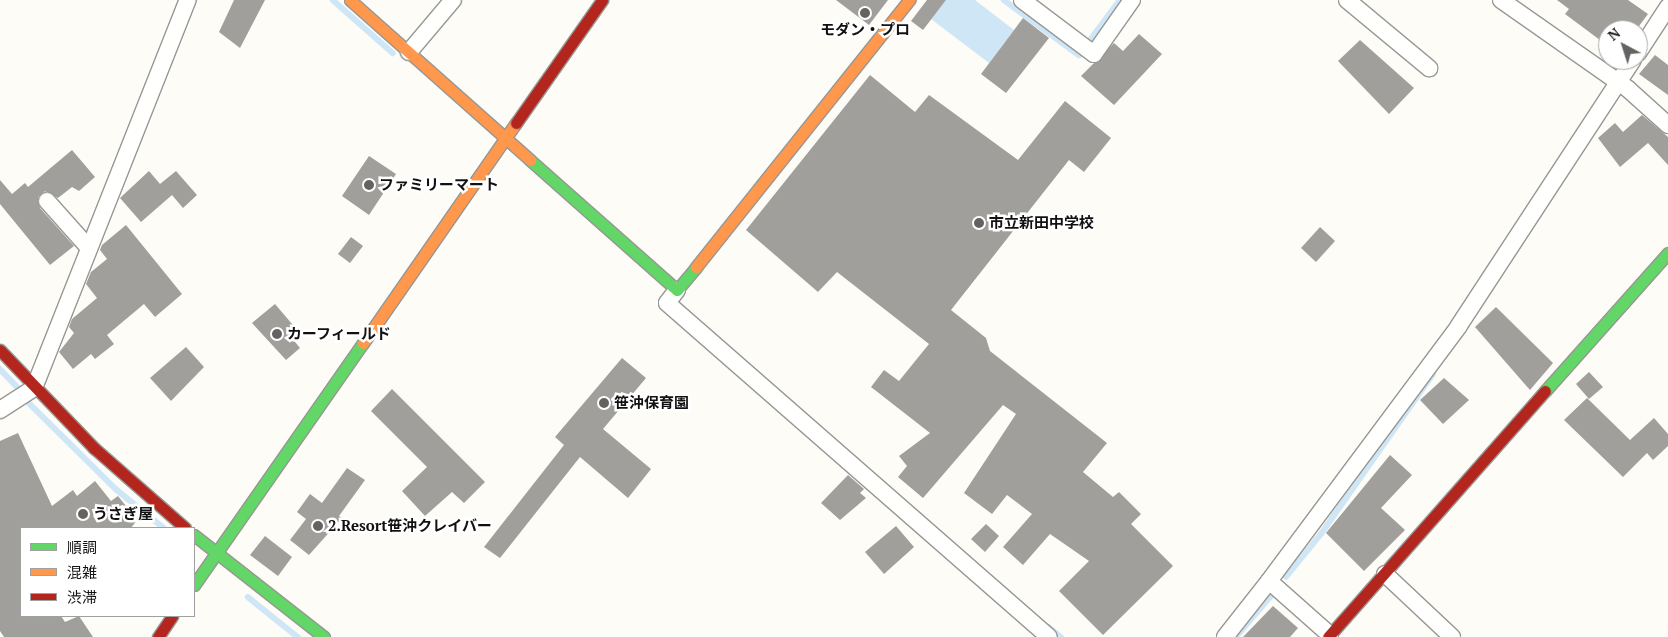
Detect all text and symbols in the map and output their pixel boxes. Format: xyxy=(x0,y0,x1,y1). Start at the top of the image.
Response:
marker: モダン・プロ xyxy=(859,7,871,19)
north arrow xyxy=(1598,20,1648,70)
place label: モダン・プロ xyxy=(820,21,910,39)
text: N xyxy=(1604,23,1624,45)
place label: ファミリーマート xyxy=(379,176,499,194)
marker: ファミリーマート xyxy=(363,179,375,191)
place label: 市立新田中学校 xyxy=(989,214,1094,232)
marker: 市立新田中学校 xyxy=(973,217,985,229)
place label: カーフィールド xyxy=(287,325,392,343)
marker: カーフィールド xyxy=(271,328,283,340)
place label: 笹沖保育園 xyxy=(614,394,689,412)
marker: 笹沖保育園 xyxy=(598,397,610,409)
place label: うさぎ屋 xyxy=(93,505,153,523)
marker: うさぎ屋 xyxy=(77,508,89,520)
place label: 2.Resort笹沖クレイバー xyxy=(328,517,492,535)
marker: 2.Resort笹沖クレイバー xyxy=(312,520,324,532)
legend xyxy=(20,527,195,617)
text: 順調 xyxy=(67,537,97,557)
text: 混雑 xyxy=(67,562,97,582)
text: 渋滞 xyxy=(67,587,97,607)

